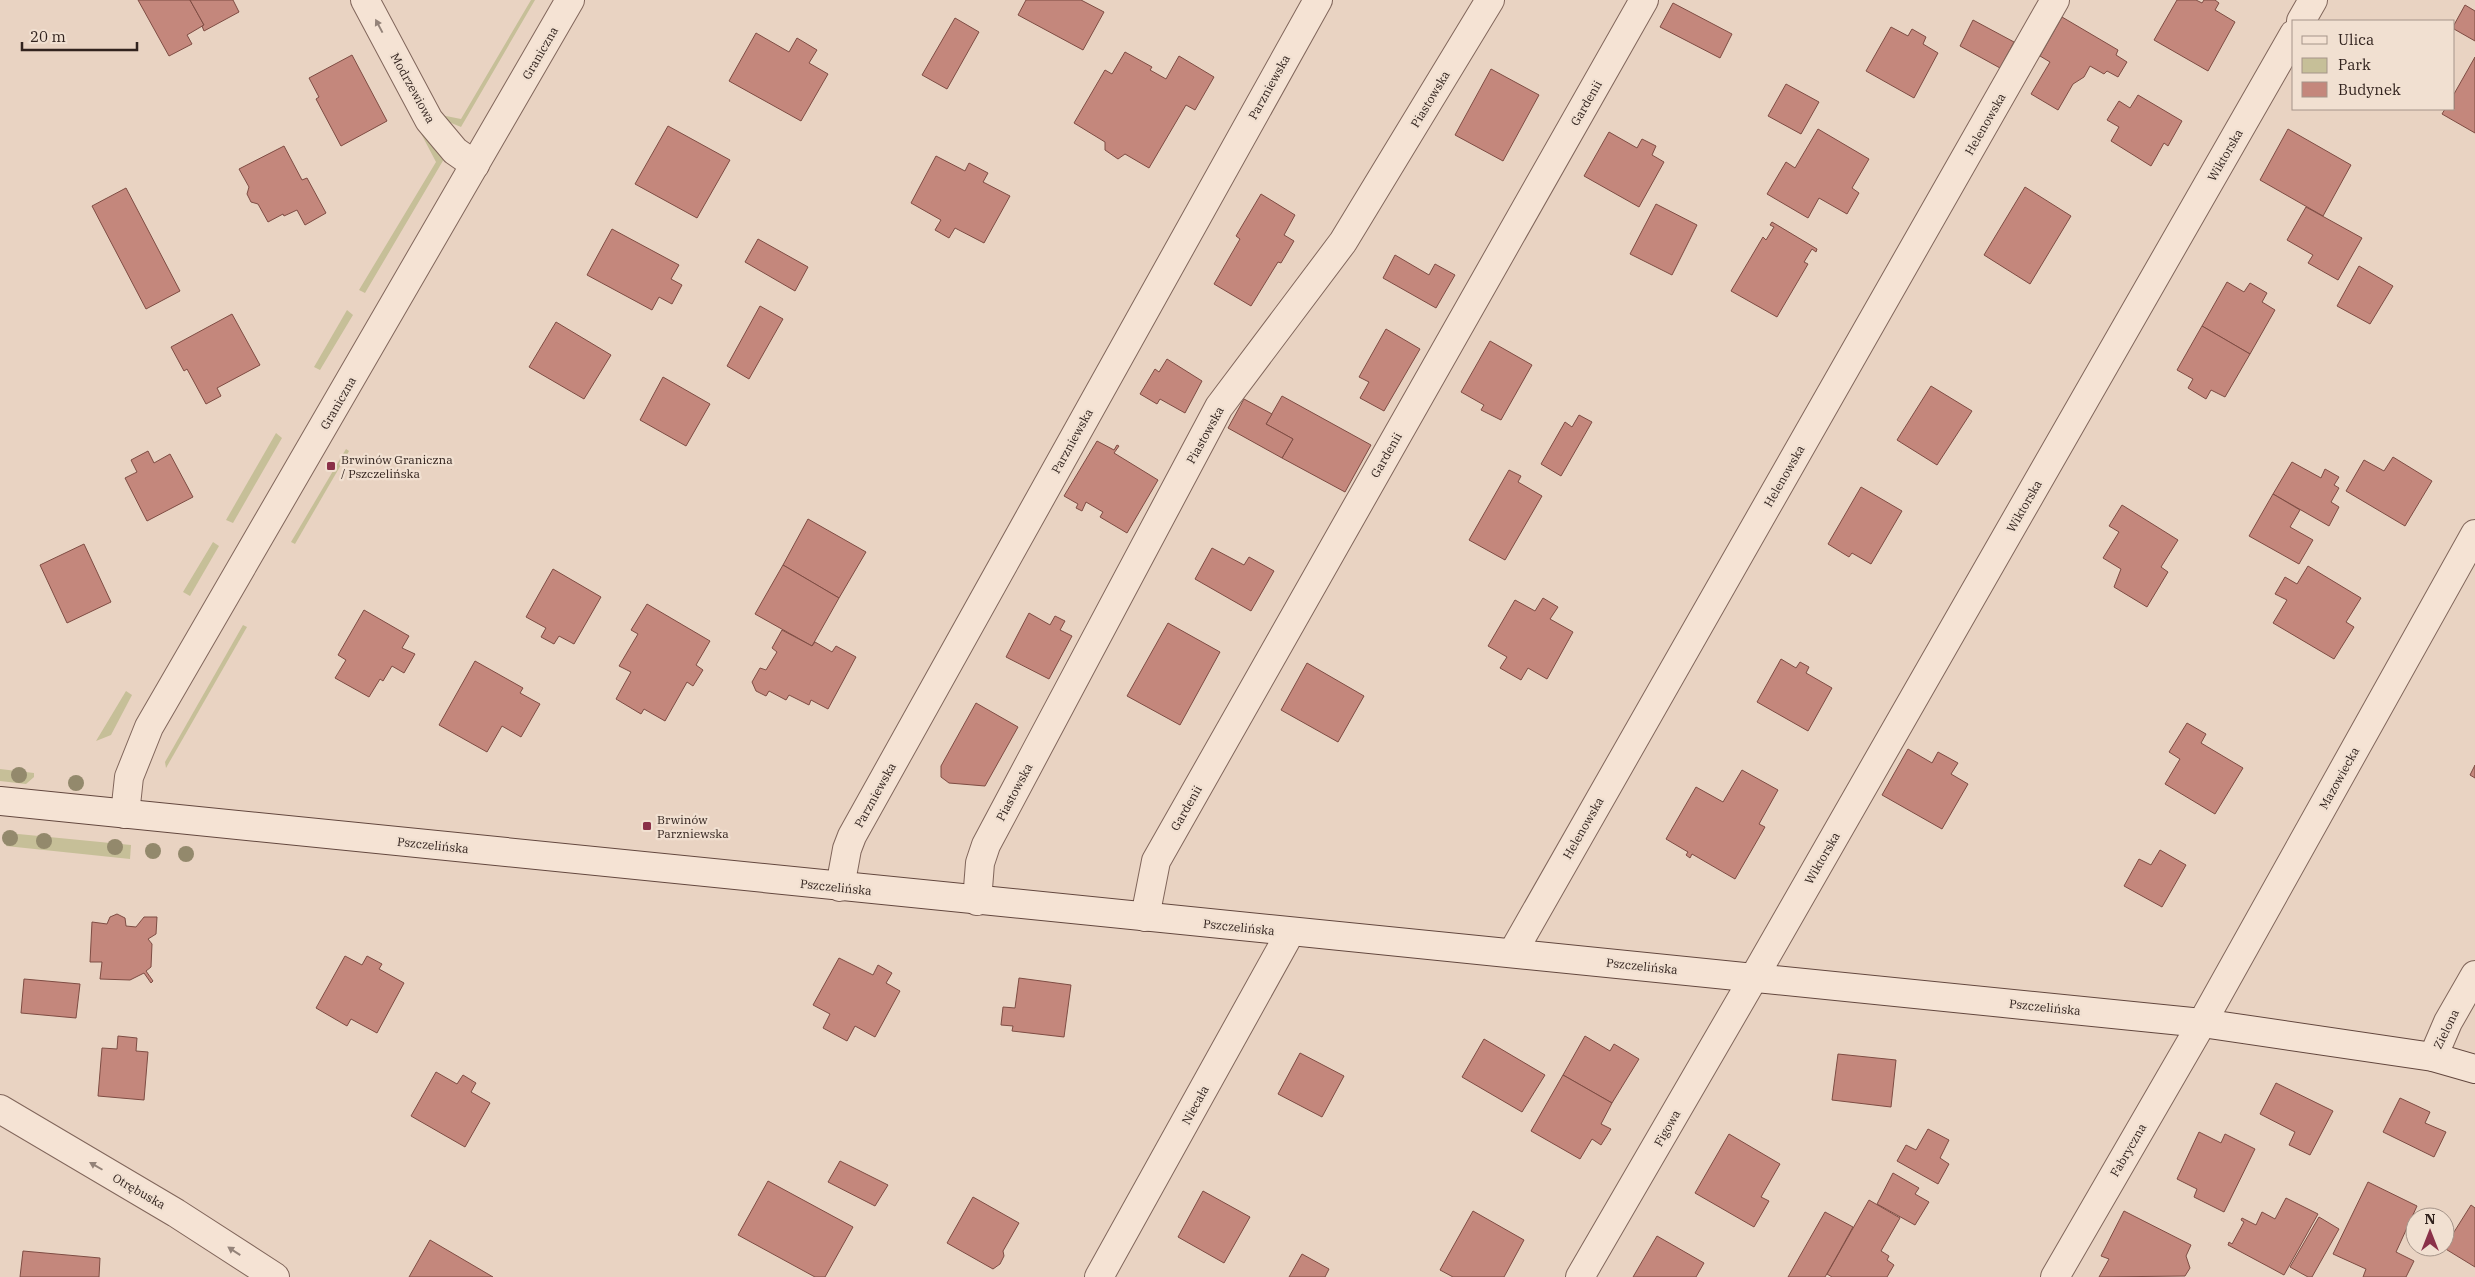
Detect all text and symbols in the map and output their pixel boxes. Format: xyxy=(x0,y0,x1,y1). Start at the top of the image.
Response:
scale bar xyxy=(22,20,138,52)
one-way arrow xyxy=(375,20,384,33)
legend xyxy=(2292,20,2455,110)
street label: Graniczna xyxy=(519,24,561,82)
text: 20 m xyxy=(30,27,66,46)
text: Ulica xyxy=(2338,30,2374,49)
street label: Modrzewiowa xyxy=(388,50,439,126)
street label: Parzniewska xyxy=(1245,52,1293,122)
text: Park xyxy=(2338,55,2371,74)
street label: Piastowska xyxy=(1407,68,1453,130)
street label: Gardenii xyxy=(1567,78,1605,128)
text: Budynek xyxy=(2338,80,2401,99)
street label: Helenowska xyxy=(1961,90,2009,158)
street label: Wiktorska xyxy=(2204,126,2246,184)
street label: Graniczna xyxy=(317,374,359,432)
street label: Piastowska xyxy=(1183,403,1227,466)
street label: Parzniewska xyxy=(1048,406,1096,476)
street label: Gardenii xyxy=(1367,430,1405,480)
street label: Helenowska xyxy=(1760,442,1808,510)
place label: Brwinów Graniczna / Pszczelińska xyxy=(341,452,453,481)
marker: Brwinów Graniczna / Pszczelińska xyxy=(325,460,337,472)
street label: Wiktorska xyxy=(2003,477,2045,535)
street label: Mazowiecka xyxy=(2316,744,2362,812)
street label: Parzniewska xyxy=(851,760,899,830)
street label: Piastowska xyxy=(993,760,1036,823)
street label: Gardenii xyxy=(1167,783,1205,833)
street label: Helenowska xyxy=(1559,794,1607,862)
place label: Brwinów Parzniewska xyxy=(657,812,729,841)
marker: Brwinów Parzniewska xyxy=(641,820,653,832)
street label: Wiktorska xyxy=(1801,829,1843,887)
street label: Pszczelińska xyxy=(396,834,470,856)
street label: Pszczelińska xyxy=(799,876,873,898)
street label: Pszczelińska xyxy=(1202,916,1276,938)
street label: Pszczelińska xyxy=(1605,955,1679,977)
street label: Pszczelińska xyxy=(2008,996,2082,1018)
street label: Zielona xyxy=(2430,1006,2462,1051)
street label: Niecała xyxy=(1178,1082,1212,1127)
street label: Figowa xyxy=(1651,1107,1684,1149)
street label: Fabryczna xyxy=(2107,1120,2149,1179)
one-way arrow xyxy=(89,1161,102,1170)
street label: Otrębuska xyxy=(110,1170,169,1212)
north arrow xyxy=(2405,1207,2455,1257)
text: N xyxy=(2424,1210,2436,1228)
one-way arrow xyxy=(227,1246,241,1255)

